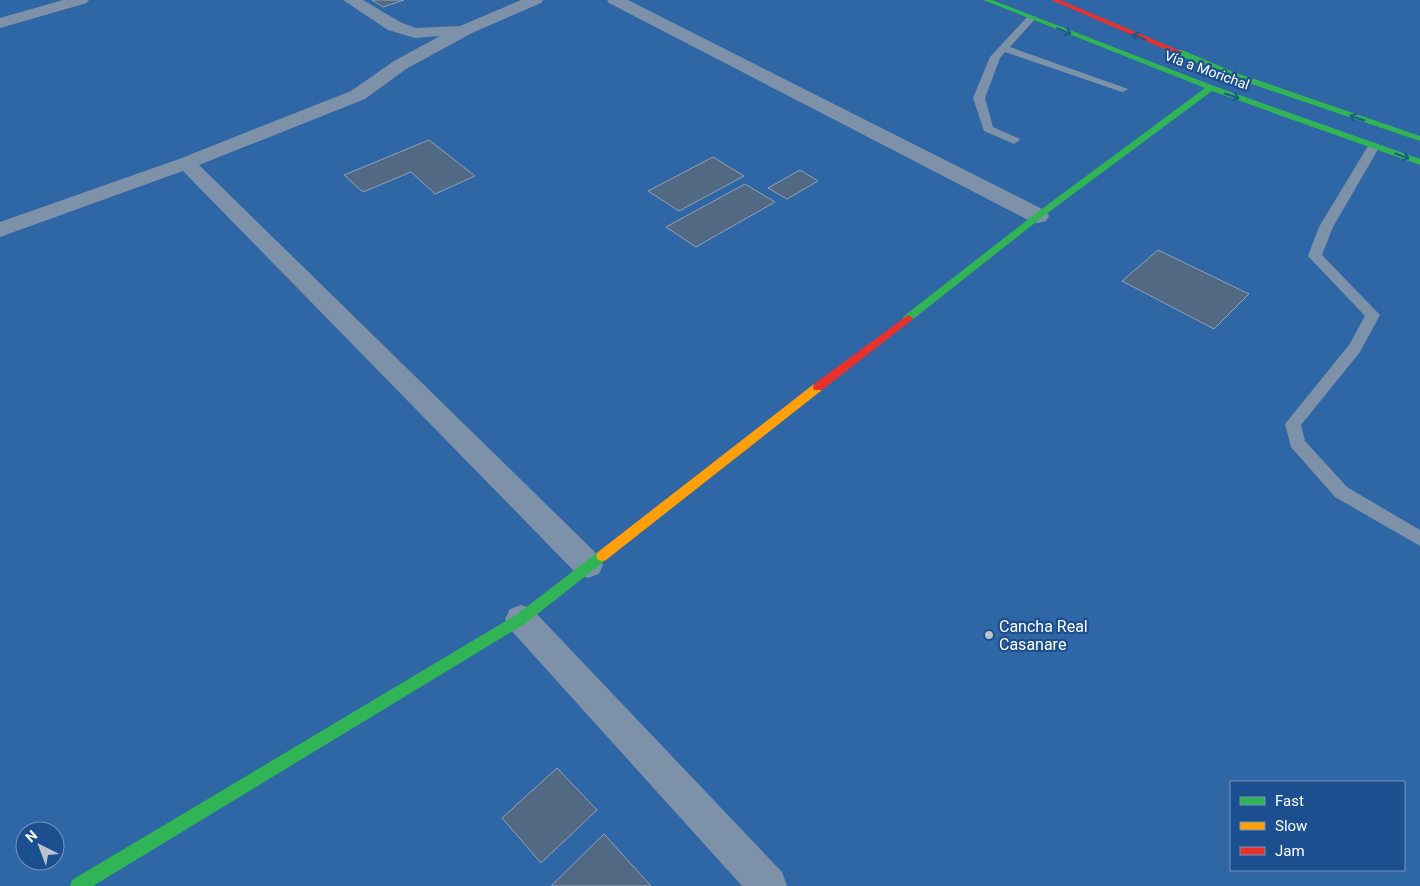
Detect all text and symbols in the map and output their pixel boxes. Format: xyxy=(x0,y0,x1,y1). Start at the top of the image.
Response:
one-way arrow xyxy=(1057,27,1072,36)
one-way arrow xyxy=(1132,31,1147,40)
street label: Vía a Morichal xyxy=(1162,47,1252,93)
one-way arrow xyxy=(1224,92,1239,101)
one-way arrow xyxy=(1350,112,1366,122)
one-way arrow xyxy=(1394,152,1409,161)
place label: Cancha Real Casanare xyxy=(999,617,1088,654)
marker: Cancha Real Casanare xyxy=(983,629,995,641)
legend xyxy=(1230,781,1405,871)
text: Fast xyxy=(1275,792,1304,810)
text: Slow xyxy=(1275,817,1307,835)
north arrow xyxy=(15,821,65,871)
text: N xyxy=(22,827,40,846)
text: Jam xyxy=(1275,842,1305,860)

